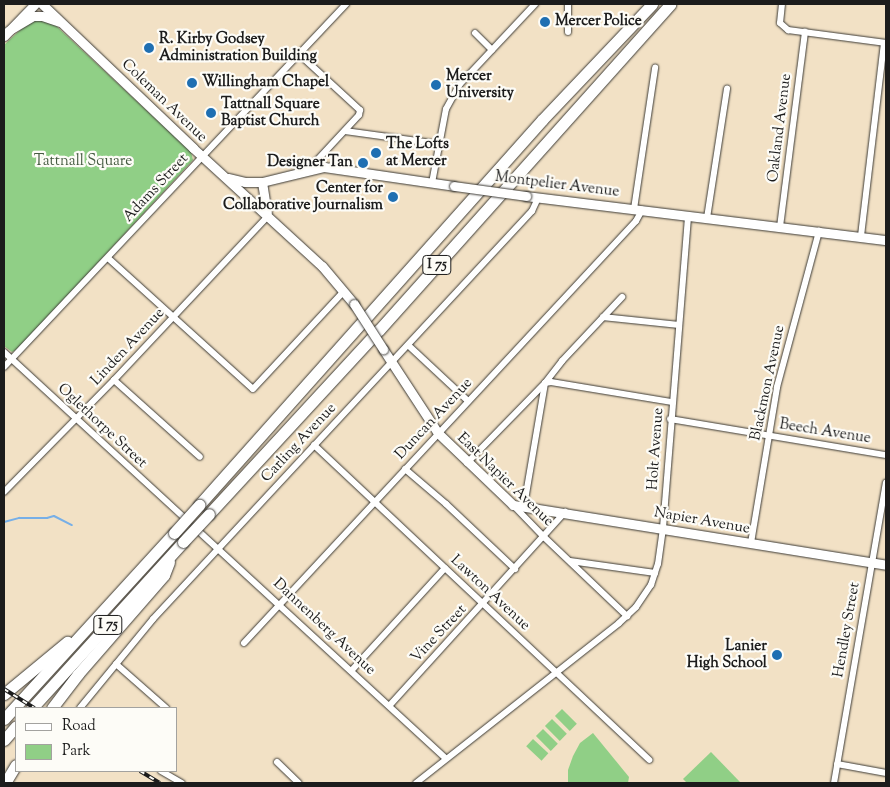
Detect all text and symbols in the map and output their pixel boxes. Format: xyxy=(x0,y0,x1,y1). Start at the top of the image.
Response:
place label: Mercer Police xyxy=(555,13,642,31)
marker: Mercer Police xyxy=(539,16,551,28)
place label: R. Kirby Godsey Administration Building xyxy=(159,30,317,65)
marker: R. Kirby Godsey Administration Building xyxy=(143,42,155,54)
street label: Coleman Avenue xyxy=(117,56,211,146)
place label: Mercer University xyxy=(446,67,514,102)
street label: Oakland Avenue xyxy=(764,73,796,183)
place label: Willingham Chapel xyxy=(202,74,329,92)
marker: Willingham Chapel xyxy=(186,77,198,89)
marker: Mercer University xyxy=(430,79,442,91)
place label: Tattnall Square Baptist Church xyxy=(221,95,320,130)
marker: Tattnall Square Baptist Church xyxy=(205,107,217,119)
place label: The Lofts at Mercer xyxy=(386,135,449,170)
marker: The Lofts at Mercer xyxy=(370,147,382,159)
street label: Adams Street xyxy=(120,150,192,226)
park label: Tattnall Square xyxy=(34,153,132,171)
place label: Designer Tan xyxy=(267,154,353,172)
marker: Designer Tan xyxy=(357,157,369,169)
street label: Montpelier Avenue xyxy=(494,168,620,202)
place label: Center for Collaborative Journalism xyxy=(223,179,383,214)
marker: Center for Collaborative Journalism xyxy=(387,191,399,203)
road number: I 75 xyxy=(422,254,452,276)
street label: Linden Avenue xyxy=(87,304,169,390)
street label: Blackmon Avenue xyxy=(747,324,789,442)
street label: Duncan Avenue xyxy=(392,374,476,464)
street label: Oglethorpe Street xyxy=(53,380,151,472)
street label: Carling Avenue xyxy=(258,400,340,486)
street label: Holt Avenue xyxy=(644,407,668,491)
street label: Beech Avenue xyxy=(778,416,872,448)
street label: East Napier Avenue xyxy=(453,429,557,531)
street label: Napier Avenue xyxy=(653,504,751,538)
street label: Lawton Avenue xyxy=(446,551,534,635)
street label: Dannenberg Avenue xyxy=(269,575,379,679)
street label: Hendley Street xyxy=(830,581,864,679)
street label: Vine Street xyxy=(407,601,471,667)
road number: I 75 xyxy=(93,614,123,636)
place label: Lanier High School xyxy=(687,637,767,672)
marker: Lanier High School xyxy=(771,649,783,661)
legend xyxy=(15,707,178,772)
text: Road xyxy=(62,716,96,737)
text: Park xyxy=(62,741,91,762)

